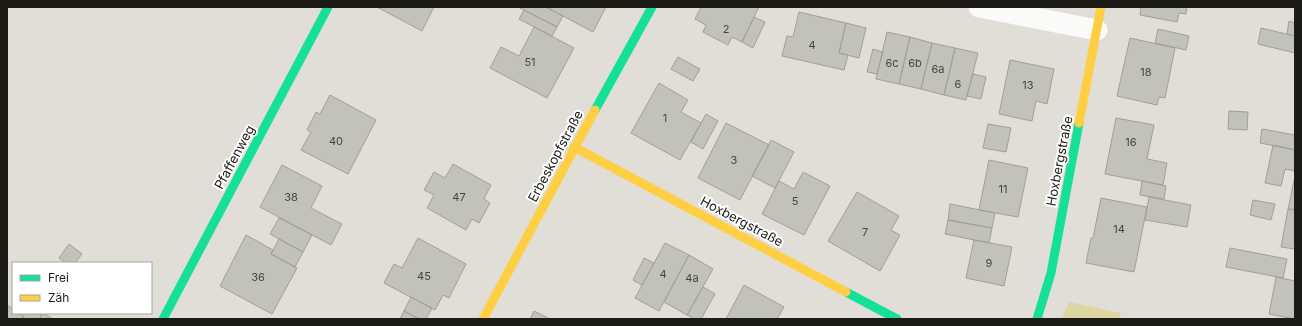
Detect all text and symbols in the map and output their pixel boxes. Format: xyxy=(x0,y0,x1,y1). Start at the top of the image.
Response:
house number: 2 xyxy=(723,22,729,36)
house number: 4 xyxy=(808,38,816,52)
house number: 51 xyxy=(524,55,536,69)
house number: 6c xyxy=(885,56,899,70)
house number: 6b xyxy=(908,56,922,70)
house number: 6a xyxy=(932,62,945,76)
house number: 18 xyxy=(1140,65,1152,79)
house number: 6 xyxy=(955,77,962,91)
house number: 13 xyxy=(1022,78,1034,92)
street label: Erbeskopfstraße xyxy=(524,108,586,204)
house number: 1 xyxy=(663,111,667,125)
street label: Hoxbergstraße xyxy=(1042,115,1076,207)
street label: Pfaffenweg xyxy=(210,122,258,192)
house number: 40 xyxy=(329,134,343,148)
house number: 16 xyxy=(1125,135,1137,149)
house number: 3 xyxy=(731,153,738,167)
house number: 11 xyxy=(999,182,1007,196)
house number: 38 xyxy=(284,190,298,204)
house number: 47 xyxy=(452,190,466,204)
street label: Hoxbergstraße xyxy=(698,192,786,250)
house number: 5 xyxy=(792,194,799,208)
house number: 14 xyxy=(1113,222,1125,236)
house number: 7 xyxy=(862,225,868,239)
house number: 9 xyxy=(986,256,993,270)
legend xyxy=(12,262,152,314)
house number: 4 xyxy=(659,267,667,281)
house number: 45 xyxy=(417,269,431,283)
text: Frei xyxy=(48,270,69,285)
house number: 36 xyxy=(251,270,265,284)
house number: 4a xyxy=(685,271,699,285)
text: Zäh xyxy=(48,290,69,305)

